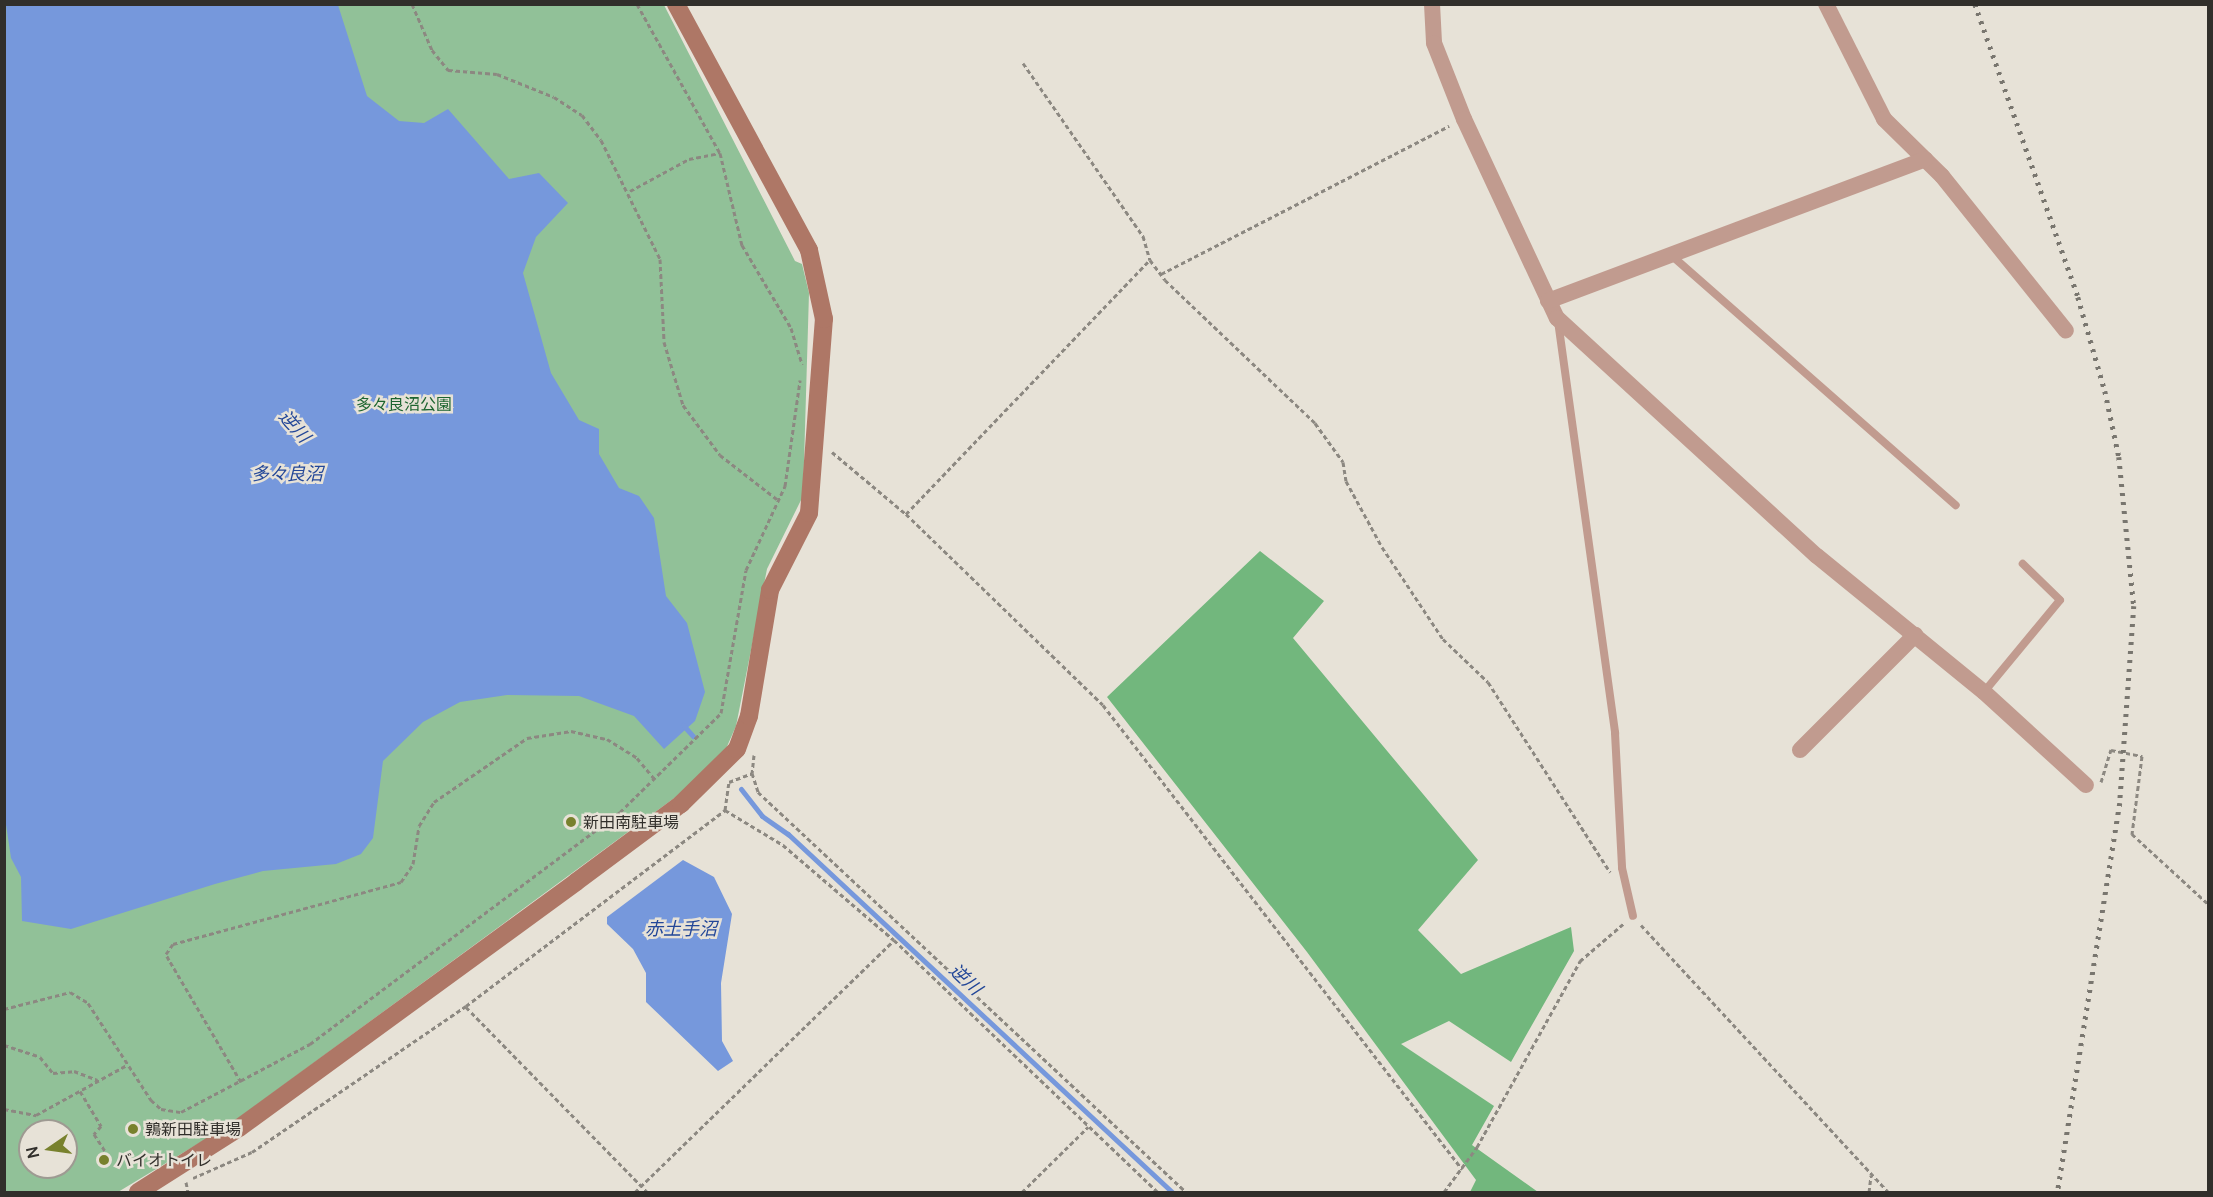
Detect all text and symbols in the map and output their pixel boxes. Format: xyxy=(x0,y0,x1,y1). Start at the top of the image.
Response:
park label: 多々良沼公園 xyxy=(356,394,452,414)
water label: 逆川 xyxy=(275,405,315,447)
water label: 多々良沼 xyxy=(251,462,323,484)
place label: 新田南駐車場 xyxy=(583,812,679,832)
marker: 新田南駐車場 xyxy=(564,815,578,829)
water label: 赤土手沼 xyxy=(645,917,717,939)
water label: 逆川 xyxy=(945,959,987,999)
north arrow xyxy=(18,1119,78,1179)
place label: 鶉新田駐車場 xyxy=(145,1119,241,1139)
marker: 鶉新田駐車場 xyxy=(126,1122,140,1136)
text: N xyxy=(20,1145,44,1161)
place label: バイオトイレ xyxy=(116,1150,212,1170)
marker: バイオトイレ xyxy=(97,1153,111,1167)

